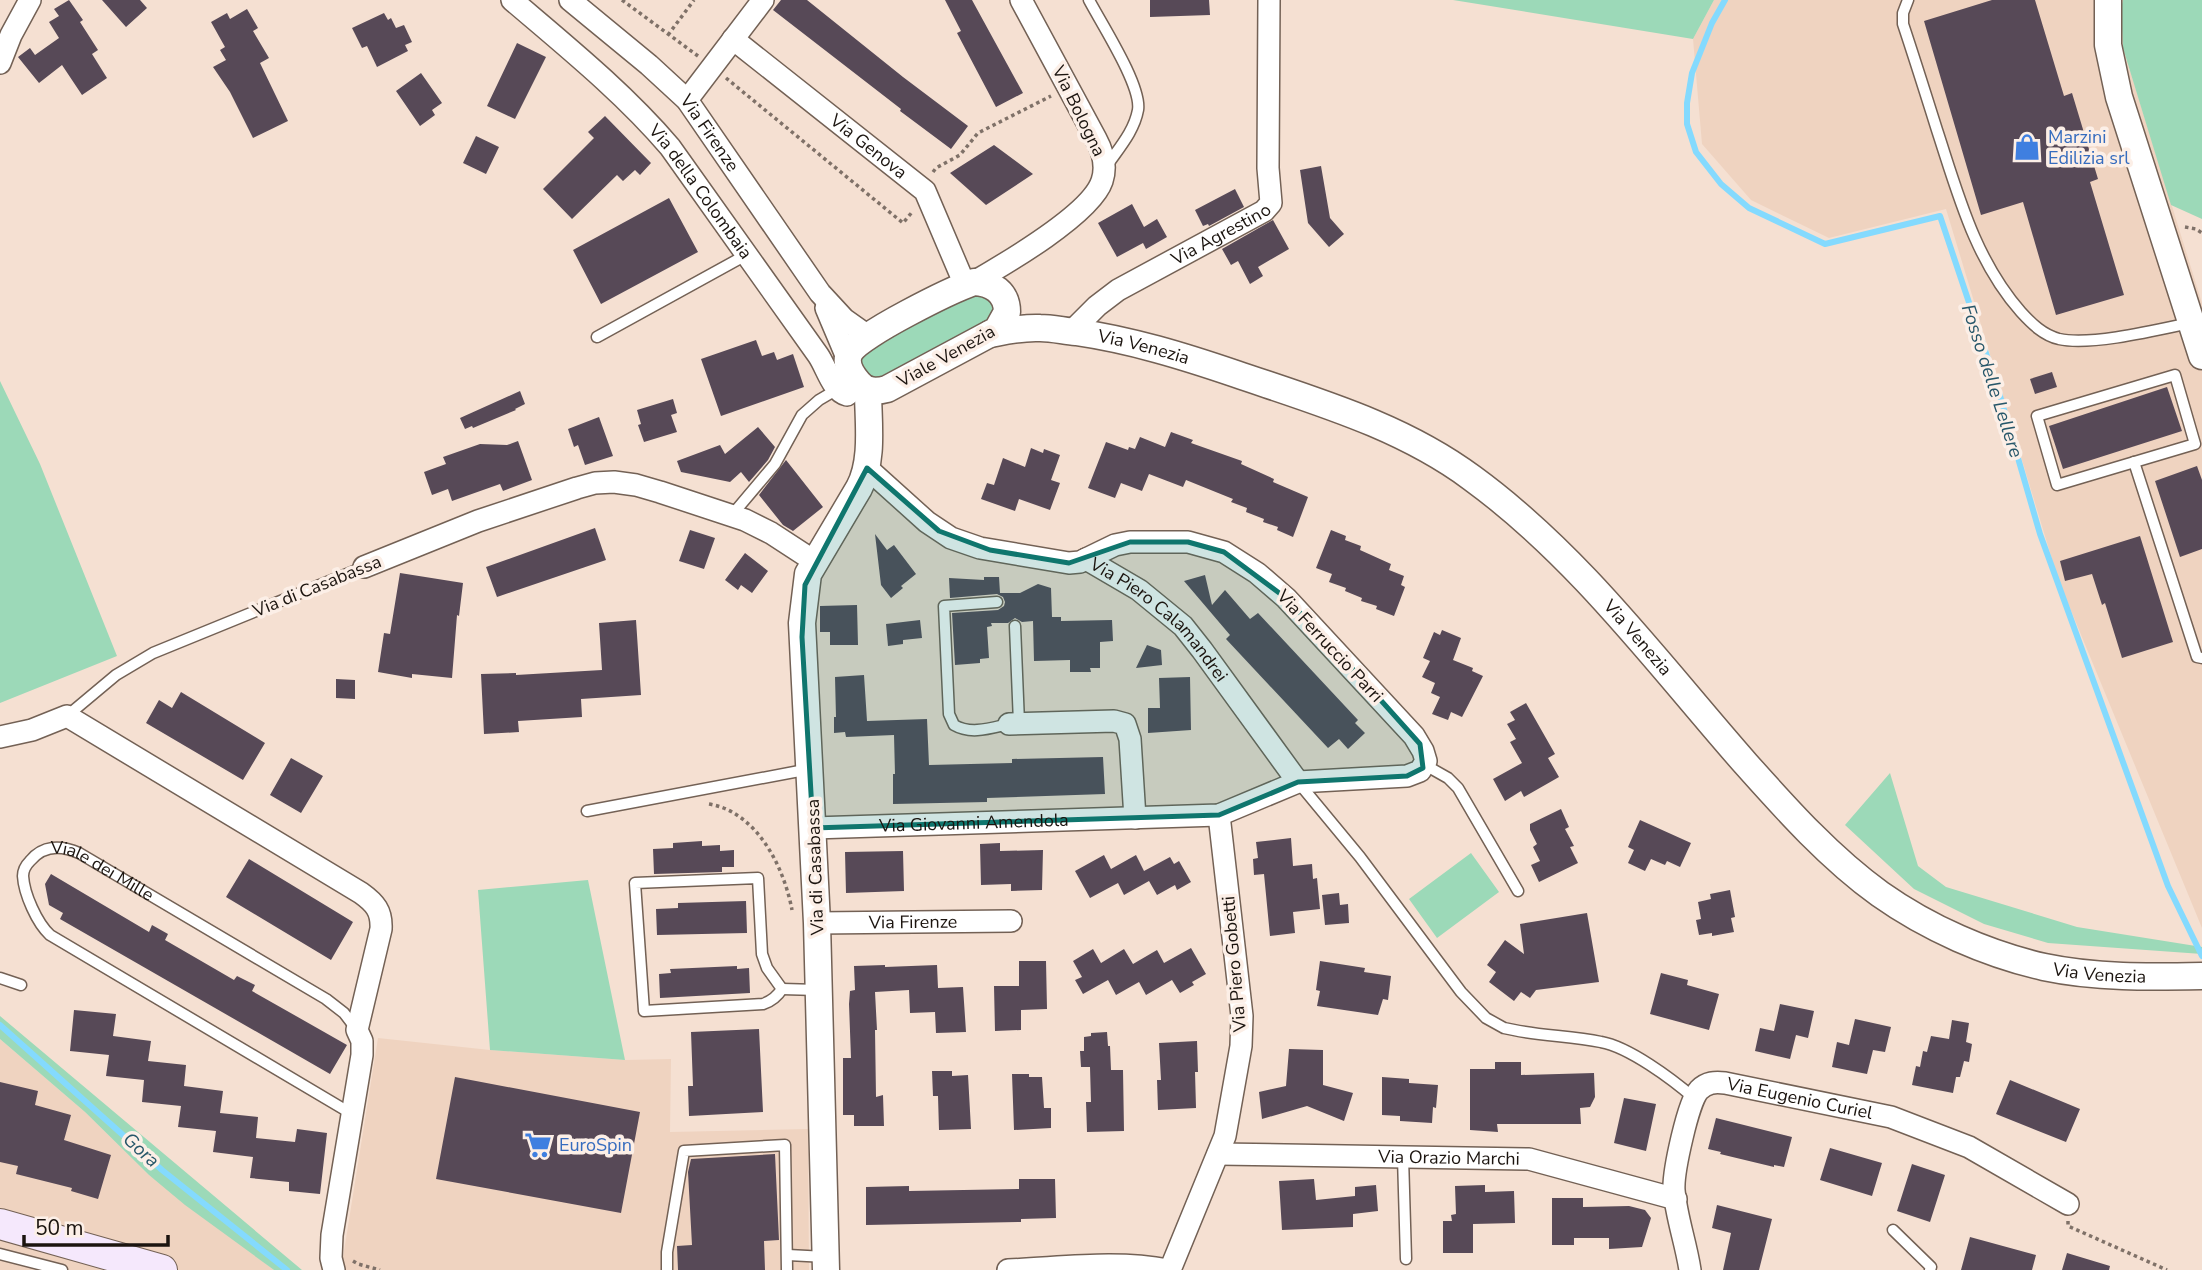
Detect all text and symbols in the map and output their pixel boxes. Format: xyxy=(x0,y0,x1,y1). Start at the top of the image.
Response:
street label: Via Bologna xyxy=(1046,61,1111,161)
street label: Via Firenze xyxy=(674,89,745,176)
street label: Via Genova xyxy=(824,108,912,184)
street label: Via della Colombaia xyxy=(643,118,758,264)
place label: Marzini Edilizia srl xyxy=(2048,125,2130,170)
shop icon: Marzini Edilizia srl xyxy=(2012,132,2042,162)
street label: Via Agrestino xyxy=(1166,199,1277,272)
water label: Fosso delle Lellere xyxy=(1955,301,2029,461)
street label: Viale Venezia xyxy=(892,319,999,393)
street label: Via Venezia xyxy=(1095,324,1192,370)
street label: Via di Casabassa xyxy=(248,549,385,623)
street label: Via Piero Calamandrei xyxy=(1085,551,1233,687)
street label: Via Ferruccio Parri xyxy=(1271,584,1388,707)
street label: Via Venezia xyxy=(1597,594,1678,681)
street label: Via di Casabassa xyxy=(801,798,829,937)
street label: Via Giovanni Amendola xyxy=(878,808,1069,838)
street label: Viale dei Mille xyxy=(50,836,158,907)
street label: Via Piero Gobetti xyxy=(1216,895,1252,1034)
street label: Via Firenze xyxy=(868,910,957,934)
street label: Via Venezia xyxy=(2050,957,2146,989)
street label: Via Eugenio Curiel xyxy=(1724,1072,1876,1125)
water label: Gora xyxy=(117,1127,165,1173)
supermarket icon: EuroSpin xyxy=(523,1130,553,1160)
place label: EuroSpin xyxy=(559,1133,632,1157)
street label: Via Orazio Marchi xyxy=(1377,1145,1520,1171)
scale bar xyxy=(24,1204,168,1248)
text: 50 m xyxy=(35,1214,84,1242)

